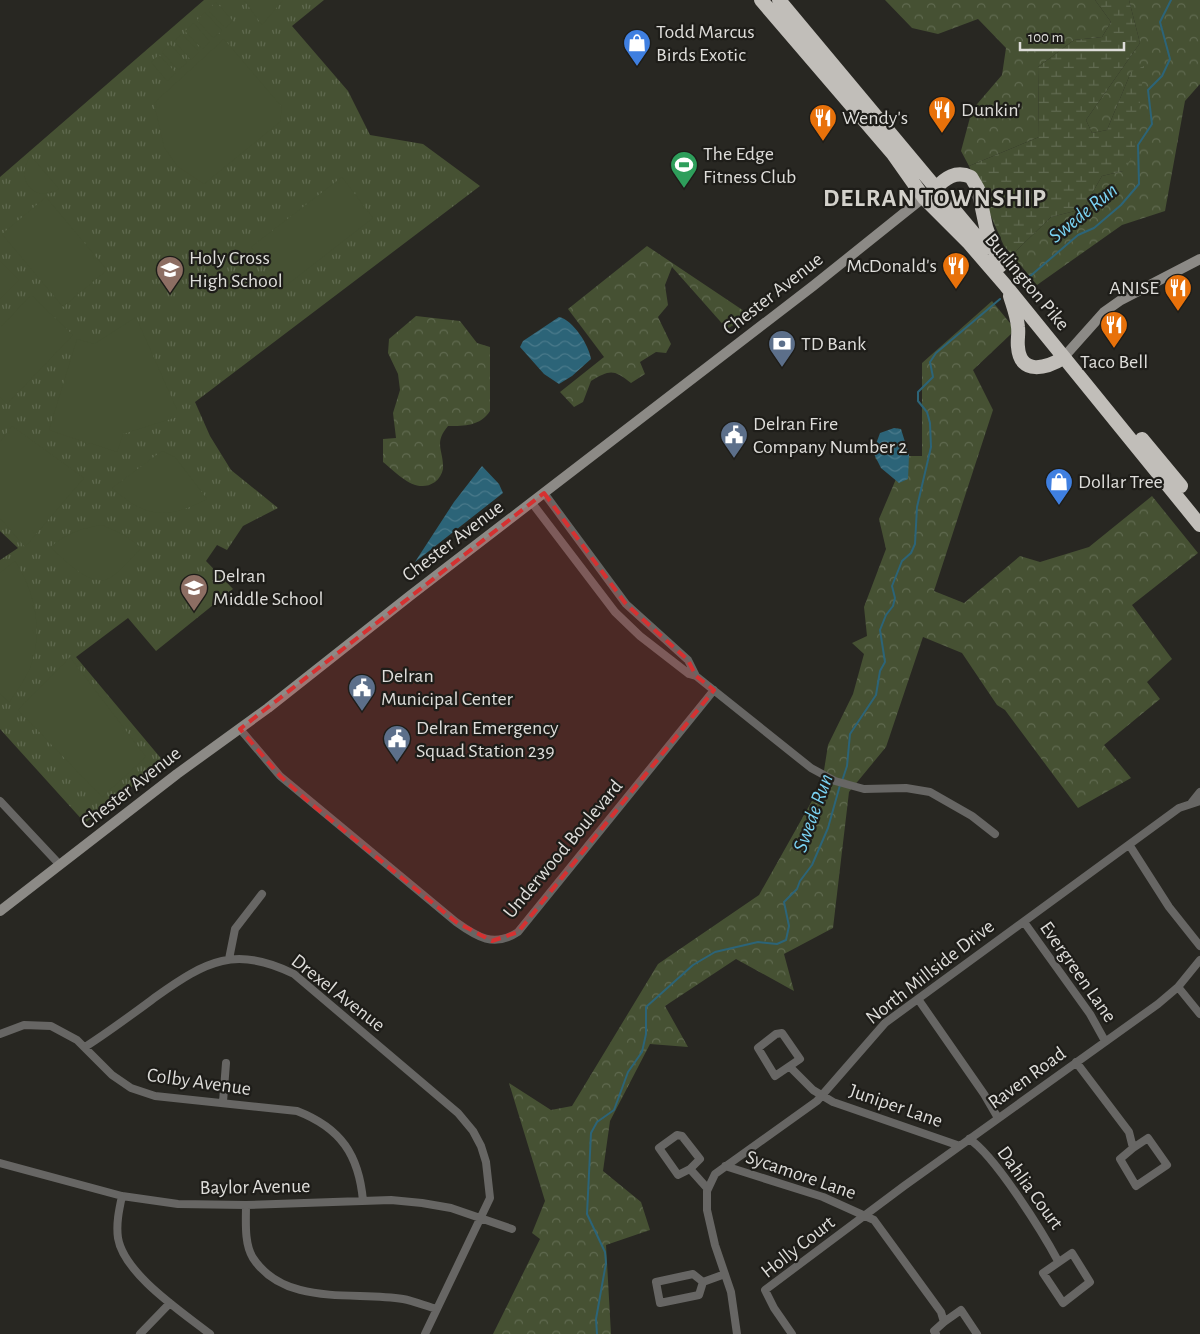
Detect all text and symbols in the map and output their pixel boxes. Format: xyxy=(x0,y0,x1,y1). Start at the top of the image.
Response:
scale bar xyxy=(1020,20,1124,52)
place label: Todd Marcus Birds Exotic xyxy=(656,22,755,65)
shop icon: Todd Marcus Birds Exotic xyxy=(622,28,652,67)
text: 100 m xyxy=(1028,30,1063,45)
restaurant icon: Dunkin' xyxy=(927,95,957,134)
place label: Dunkin' xyxy=(961,100,1021,120)
restaurant icon: Wendy's xyxy=(808,103,838,142)
place label: Wendy's xyxy=(842,108,908,128)
place label: The Edge Fitness Club xyxy=(703,144,796,187)
sports icon: The Edge Fitness Club xyxy=(669,150,699,189)
water label: Swede Run xyxy=(1045,179,1121,247)
district label: DELRAN TOWNSHIP xyxy=(823,186,1047,211)
street label: Burlington Pike xyxy=(981,230,1073,334)
place label: Holy Cross High School xyxy=(189,248,283,291)
street label: Chester Avenue xyxy=(719,249,827,339)
restaurant icon: McDonald's xyxy=(941,251,971,290)
school or university icon: Holy Cross High School xyxy=(155,255,185,294)
place label: McDonald's xyxy=(846,256,937,276)
restaurant icon: ANISE xyxy=(1163,273,1193,312)
place label: ANISE xyxy=(1109,278,1159,298)
restaurant icon: Taco Bell xyxy=(1099,310,1129,349)
bank icon: TD Bank xyxy=(767,329,797,368)
place label: TD Bank xyxy=(801,334,866,354)
place label: Taco Bell xyxy=(1080,352,1148,372)
place label: Delran Fire Company Number 2 xyxy=(753,414,907,457)
public building icon: Delran Fire Company Number 2 xyxy=(719,420,749,459)
shop icon: Dollar Tree xyxy=(1044,467,1074,506)
place label: Dollar Tree xyxy=(1078,472,1163,492)
street label: Chester Avenue xyxy=(399,497,507,585)
place label: Delran Middle School xyxy=(213,566,324,609)
school or university icon: Delran Middle School xyxy=(179,573,209,612)
place label: Delran Municipal Center xyxy=(381,666,514,709)
public building icon: Delran Municipal Center xyxy=(347,673,377,712)
place label: Delran Emergency Squad Station 239 xyxy=(416,718,559,761)
public building icon: Delran Emergency Squad Station 239 xyxy=(382,724,412,763)
street label: Chester Avenue xyxy=(77,743,185,833)
water label: Swede Run xyxy=(789,771,837,855)
street label: Underwood Boulevard xyxy=(499,776,627,922)
street label: North Millside Drive xyxy=(862,916,998,1028)
street label: Evergreen Lane xyxy=(1036,918,1120,1026)
street label: Drexel Avenue xyxy=(287,950,389,1036)
street label: Raven Road xyxy=(985,1043,1069,1113)
street label: Colby Avenue xyxy=(146,1065,252,1099)
street label: Juniper Lane xyxy=(847,1081,945,1131)
street label: Dahlia Court xyxy=(993,1143,1067,1234)
street label: Sycamore Lane xyxy=(743,1147,859,1203)
street label: Baylor Avenue xyxy=(199,1176,311,1198)
street label: Holly Court xyxy=(757,1212,839,1282)

